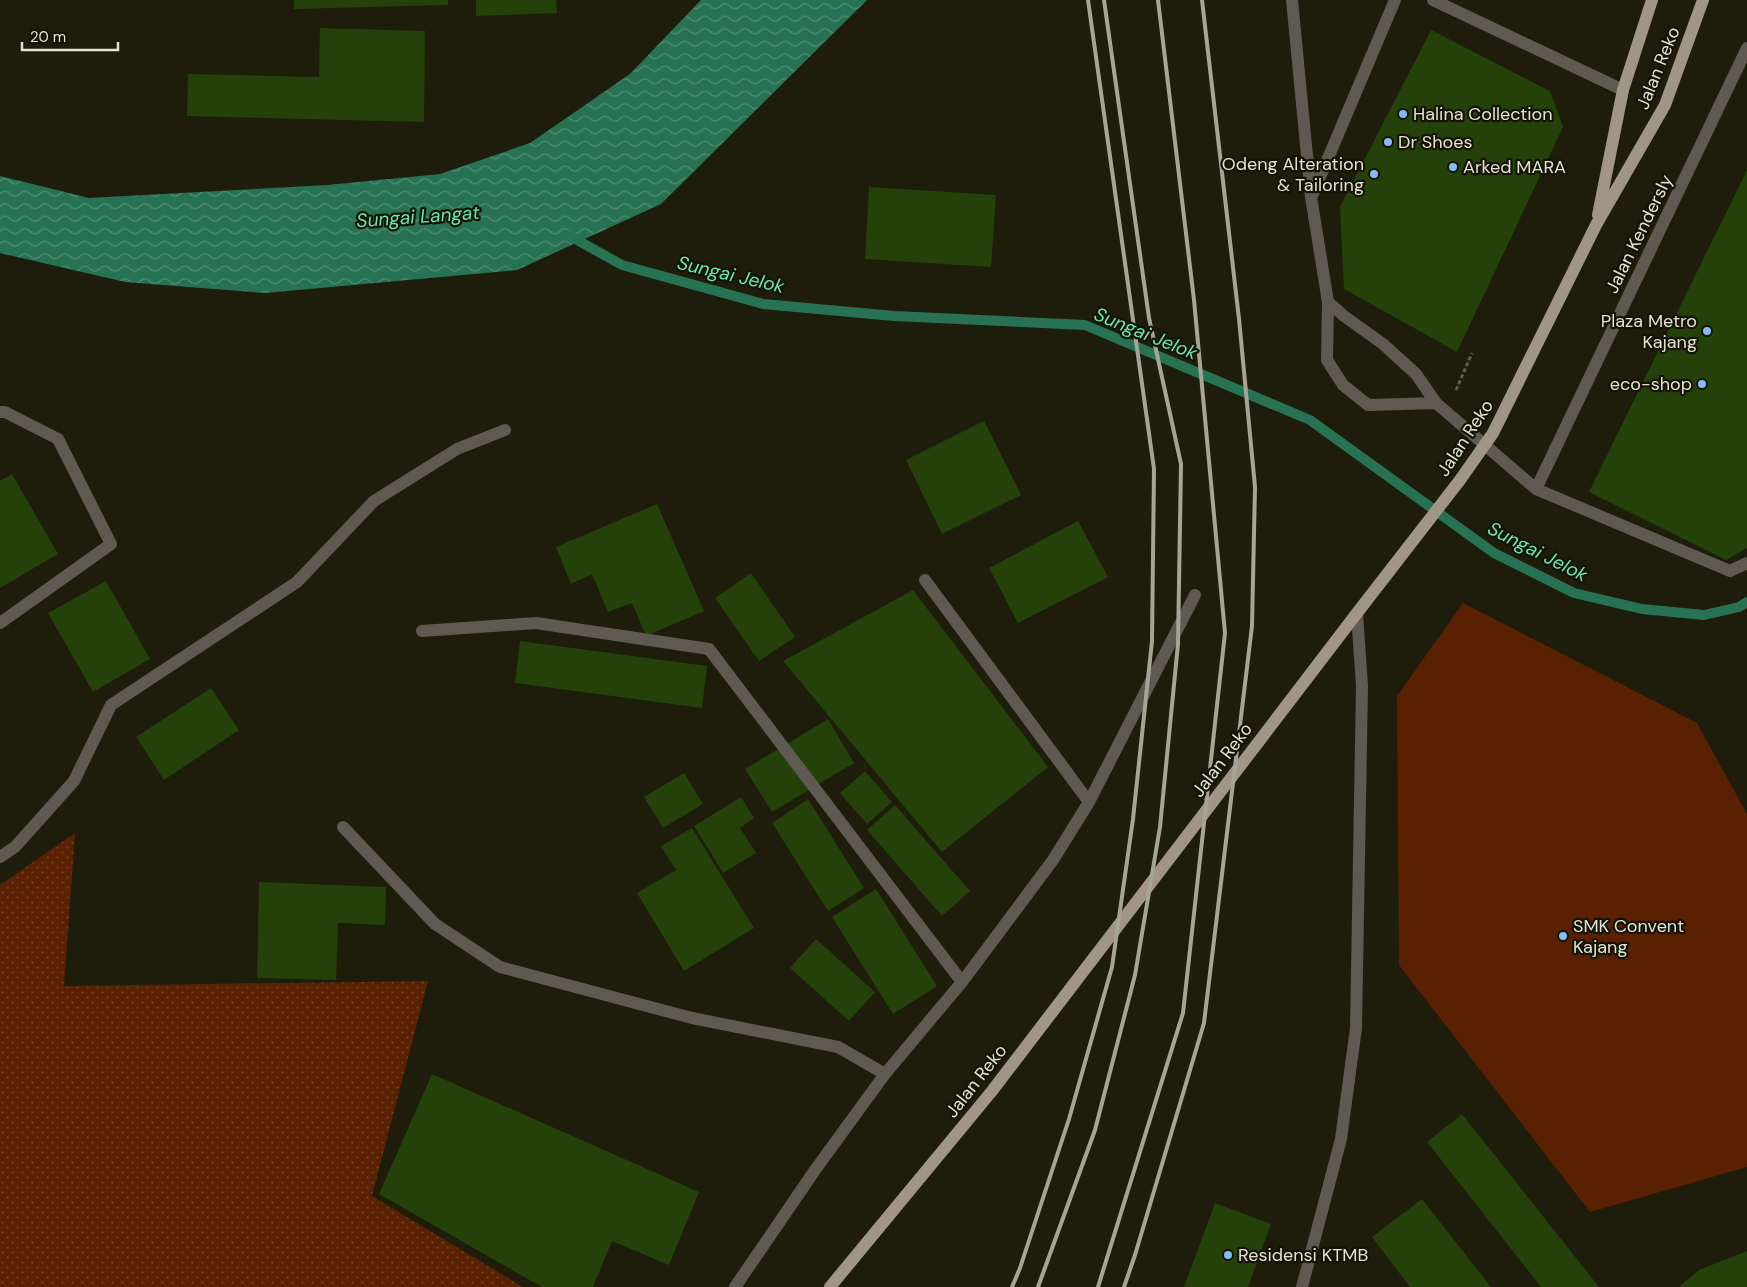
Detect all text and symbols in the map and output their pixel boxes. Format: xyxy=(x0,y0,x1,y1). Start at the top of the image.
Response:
scale bar xyxy=(22,20,119,52)
street label: Jalan Reko xyxy=(1631,23,1685,113)
text: 20 m xyxy=(30,27,66,47)
place label: Halina Collection xyxy=(1413,102,1553,126)
marker: Halina Collection xyxy=(1397,108,1409,120)
place label: Dr Shoes xyxy=(1398,130,1473,154)
marker: Dr Shoes xyxy=(1382,136,1394,148)
place label: Odeng Alteration & Tailoring xyxy=(1222,152,1364,197)
place label: Arked MARA xyxy=(1463,155,1566,179)
marker: Arked MARA xyxy=(1447,161,1459,173)
marker: Odeng Alteration & Tailoring xyxy=(1368,168,1380,180)
street label: Jalan Kendersly xyxy=(1600,171,1678,297)
water label: Sungai Langat xyxy=(356,200,481,233)
water label: Sungai Jelok xyxy=(675,250,787,299)
water label: Sungai Jelok xyxy=(1090,301,1201,366)
place label: Plaza Metro Kajang xyxy=(1601,309,1697,354)
marker: Plaza Metro Kajang xyxy=(1701,325,1713,337)
place label: eco-shop xyxy=(1610,372,1692,396)
marker: eco-shop xyxy=(1696,378,1708,390)
street label: Jalan Reko xyxy=(1431,395,1499,481)
water label: Sungai Jelok xyxy=(1483,516,1592,588)
street label: Jalan Reko xyxy=(1186,718,1258,802)
place label: SMK Convent Kajang xyxy=(1573,914,1684,959)
marker: SMK Convent Kajang xyxy=(1557,930,1569,942)
street label: Jalan Reko xyxy=(940,1039,1012,1123)
place label: Residensi KTMB xyxy=(1238,1243,1368,1267)
marker: Residensi KTMB xyxy=(1222,1249,1234,1261)

